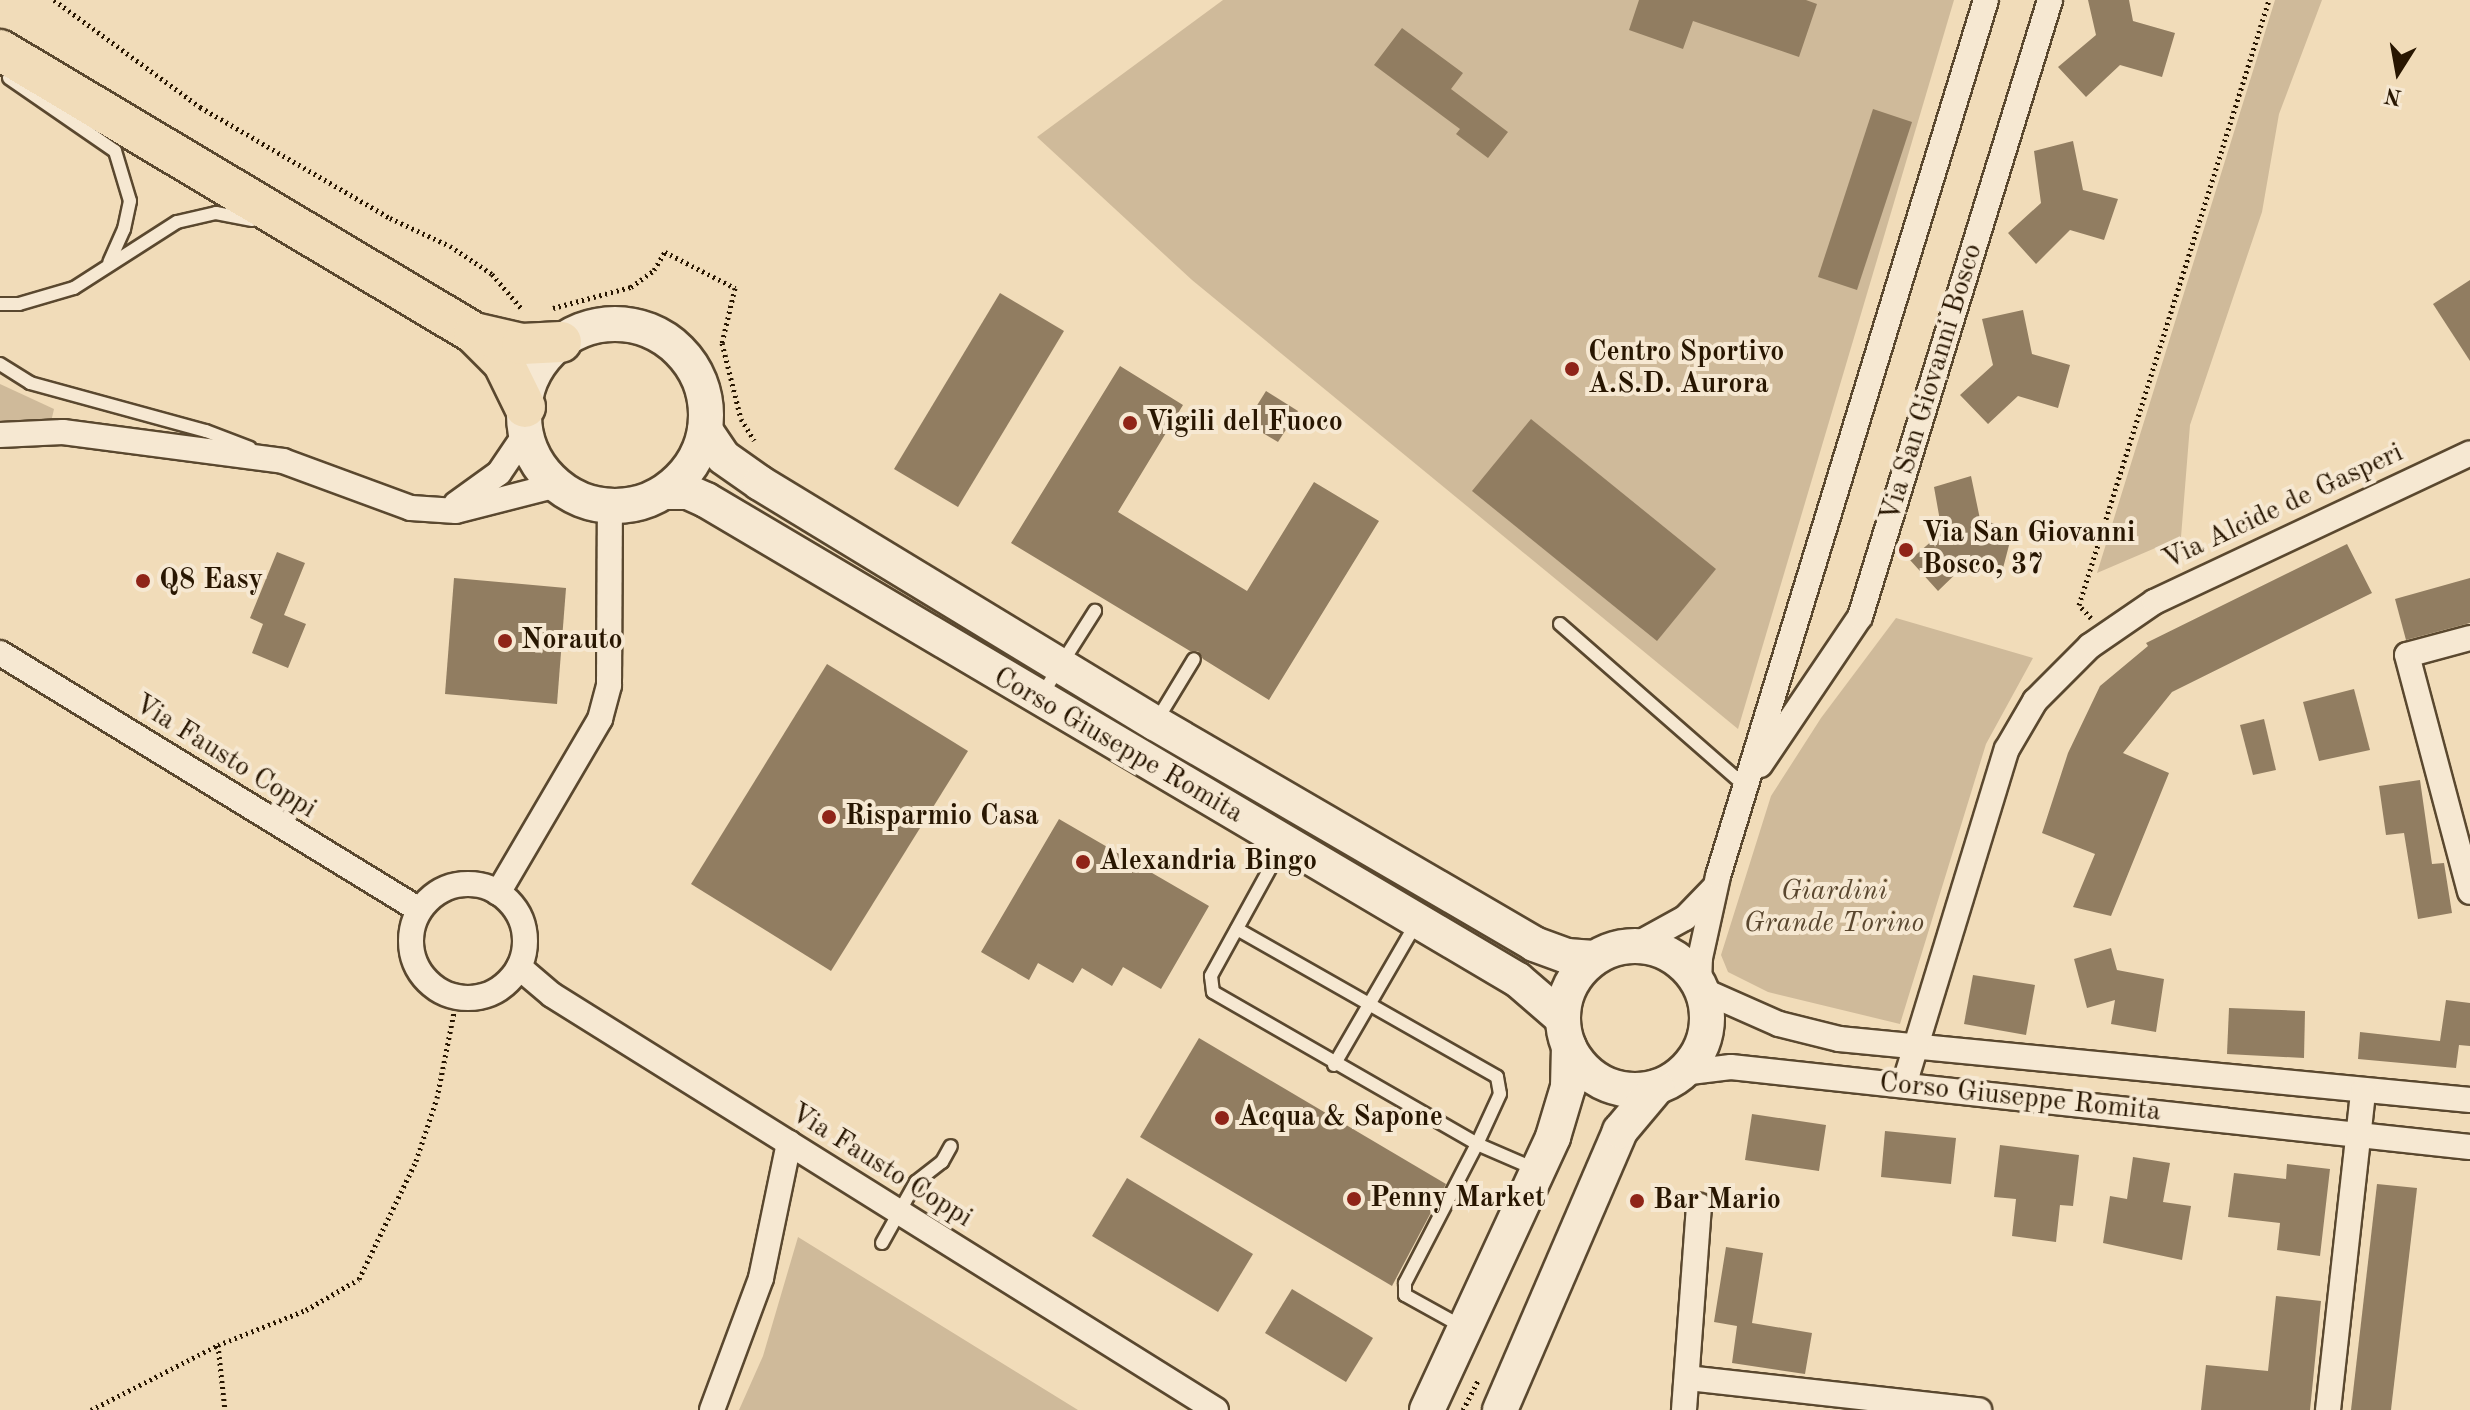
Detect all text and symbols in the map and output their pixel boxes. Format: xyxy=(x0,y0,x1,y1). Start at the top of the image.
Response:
north arrow xyxy=(2358,32,2438,112)
text: N xyxy=(2383,83,2404,108)
street label: Via San Giovanni Bosco xyxy=(1874,240,1990,526)
place label: Centro Sportivo A.S.D. Aurora xyxy=(1588,336,1784,402)
marker: Centro Sportivo A.S.D. Aurora xyxy=(1563,360,1581,378)
place label: Vigili del Fuoco xyxy=(1146,406,1343,440)
marker: Vigili del Fuoco xyxy=(1121,414,1139,432)
street label: Via Alcide de Gasperi xyxy=(2157,437,2409,577)
place label: Via San Giovanni Bosco, 37 xyxy=(1922,517,2135,583)
marker: Via San Giovanni Bosco, 37 xyxy=(1897,541,1915,559)
place label: Q8 Easy xyxy=(159,564,263,598)
marker: Q8 Easy xyxy=(134,572,152,590)
place label: Norauto xyxy=(521,624,623,658)
marker: Norauto xyxy=(496,632,514,650)
street label: Corso Giuseppe Romita xyxy=(987,661,1249,831)
street label: Via Fausto Coppi xyxy=(128,688,322,826)
place label: Risparmio Casa xyxy=(845,800,1039,834)
marker: Risparmio Casa xyxy=(820,808,838,826)
place label: Alexandria Bingo xyxy=(1099,845,1317,879)
marker: Alexandria Bingo xyxy=(1074,853,1092,871)
park label: Giardini Grande Torino xyxy=(1744,875,1924,941)
street label: Corso Giuseppe Romita xyxy=(1878,1067,2162,1129)
street label: Via Fausto Coppi xyxy=(784,1097,978,1235)
place label: Acqua & Sapone xyxy=(1238,1101,1443,1135)
marker: Acqua & Sapone xyxy=(1213,1109,1231,1127)
place label: Penny Market xyxy=(1370,1182,1545,1216)
place label: Bar Mario xyxy=(1653,1184,1781,1218)
marker: Penny Market xyxy=(1345,1190,1363,1208)
marker: Bar Mario xyxy=(1628,1192,1646,1210)

